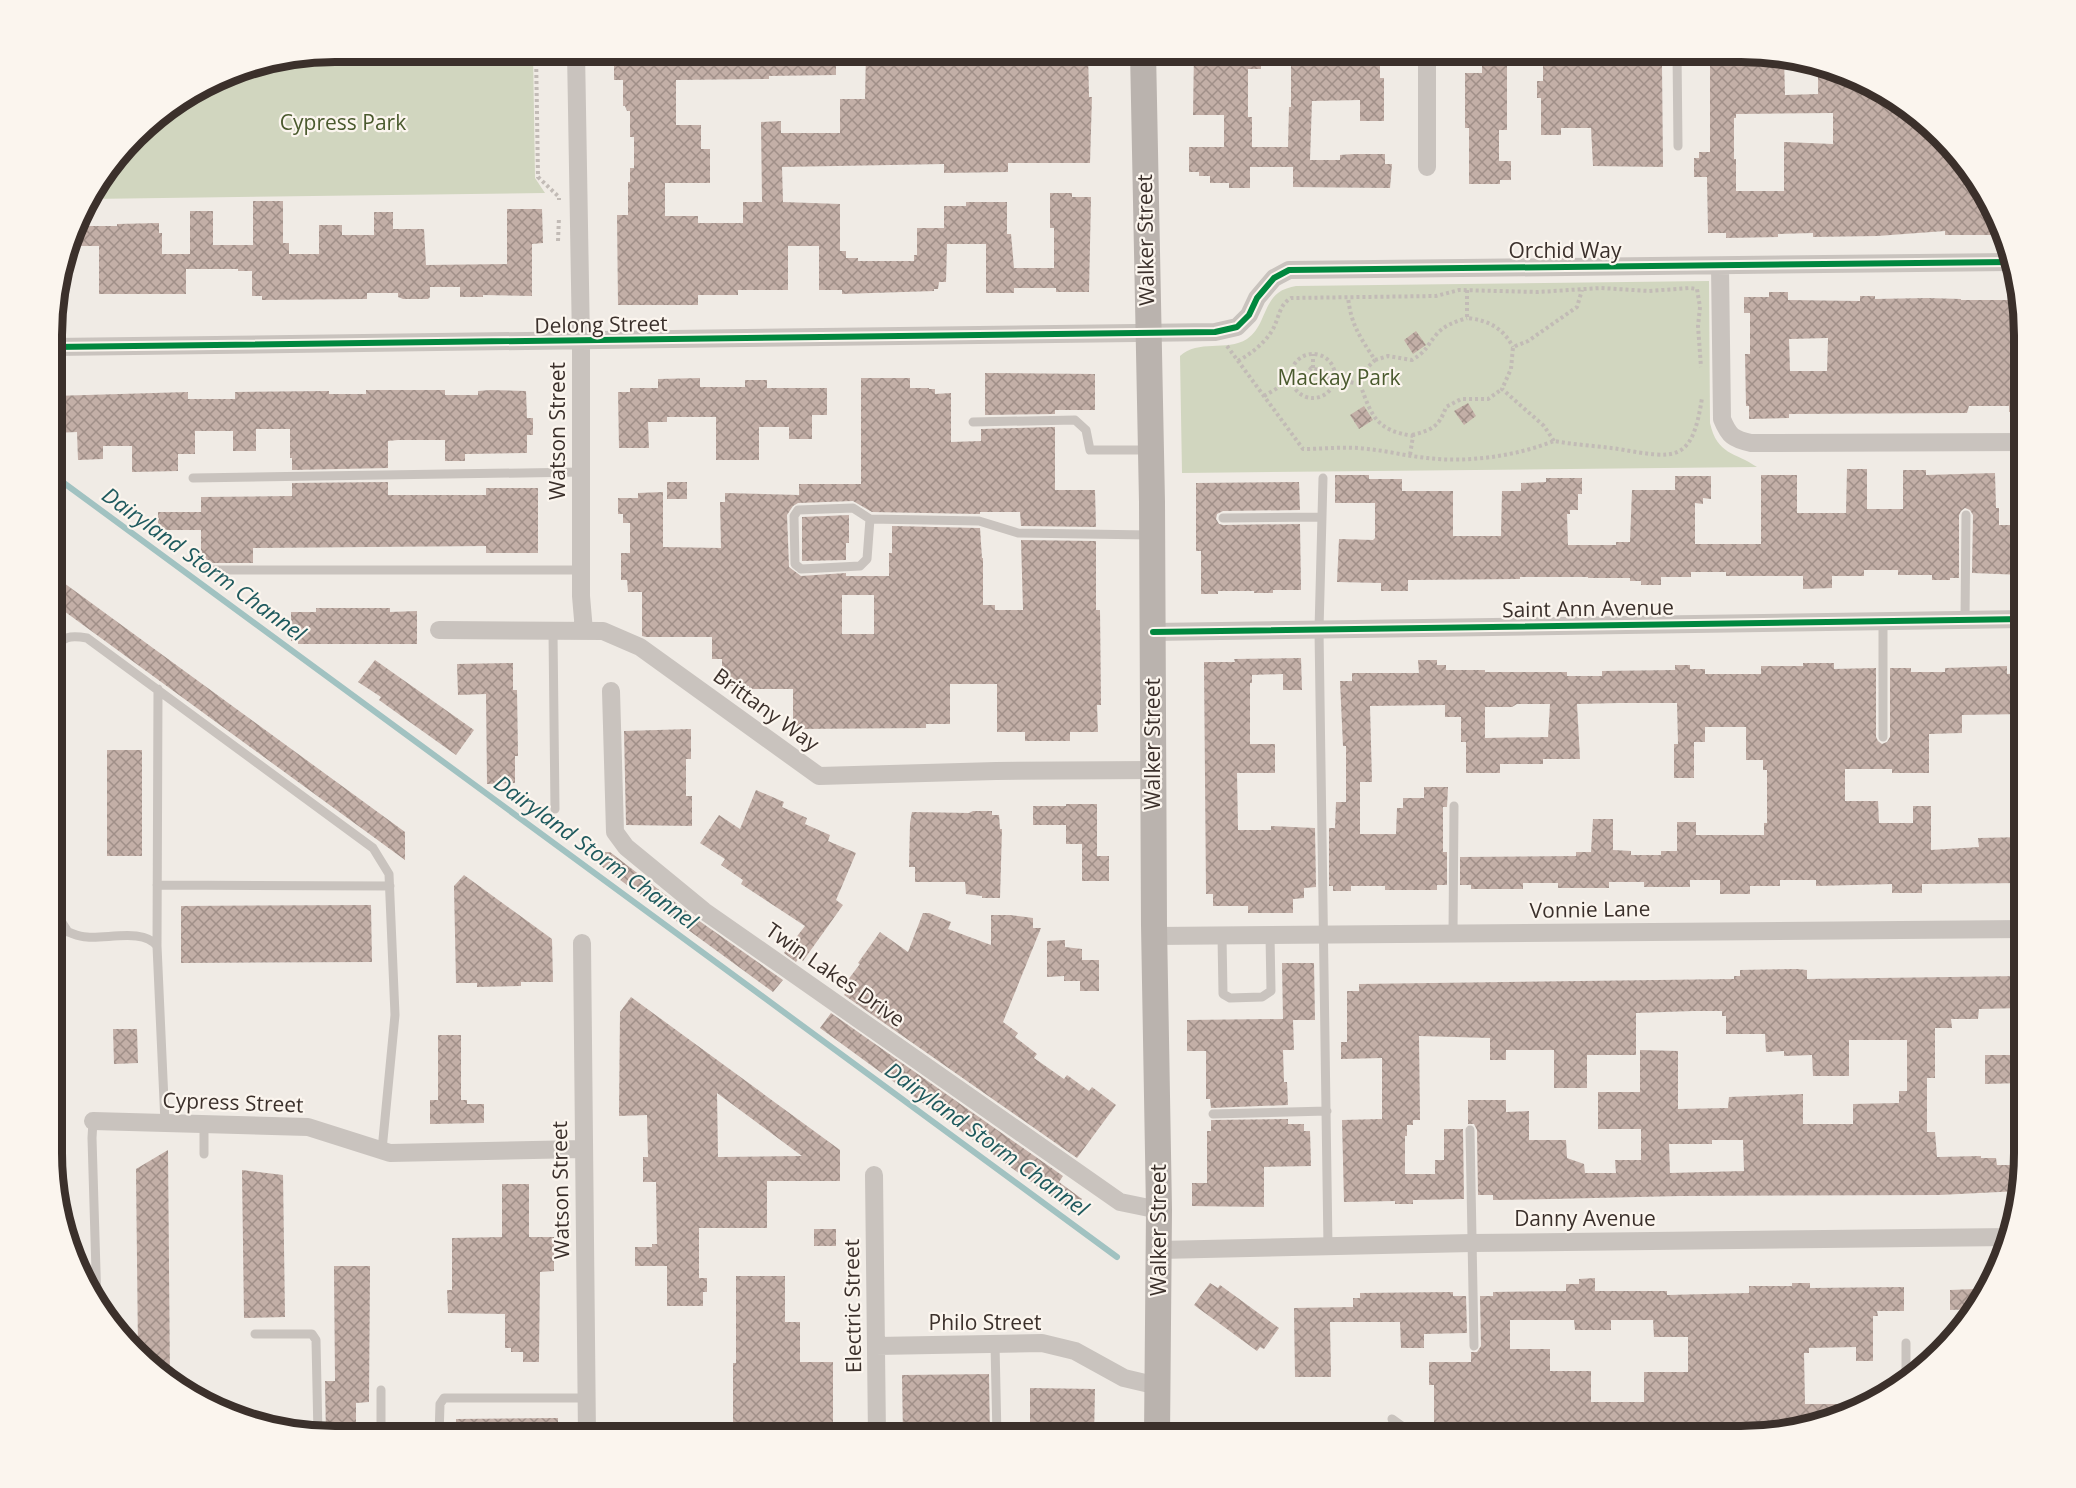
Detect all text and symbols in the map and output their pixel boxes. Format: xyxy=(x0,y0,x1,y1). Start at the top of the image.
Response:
park label: Cypress Park xyxy=(280,108,406,136)
street label: Walker Street xyxy=(1130,174,1160,306)
street label: Orchid Way xyxy=(1508,236,1622,264)
street label: Delong Street xyxy=(534,309,668,339)
street label: Watson Street xyxy=(543,362,571,500)
park label: Mackay Park xyxy=(1277,363,1401,391)
water label: Dairyland Storm Channel xyxy=(97,479,313,648)
street label: Saint Ann Avenue xyxy=(1502,593,1674,623)
street label: Brittany Way xyxy=(708,661,826,757)
street label: Walker Street xyxy=(1138,678,1166,810)
water label: Dairyland Storm Channel xyxy=(489,767,705,936)
street label: Vonnie Lane xyxy=(1529,894,1651,924)
street label: Twin Lakes Drive xyxy=(760,916,911,1033)
water label: Dairyland Storm Channel xyxy=(880,1054,1096,1223)
street label: Cypress Street xyxy=(162,1086,304,1118)
street label: Watson Street xyxy=(545,1121,575,1259)
street label: Walker Street xyxy=(1144,1164,1172,1296)
street label: Danny Avenue xyxy=(1514,1204,1656,1232)
street label: Electric Street xyxy=(837,1239,867,1373)
street label: Philo Street xyxy=(929,1308,1041,1336)

